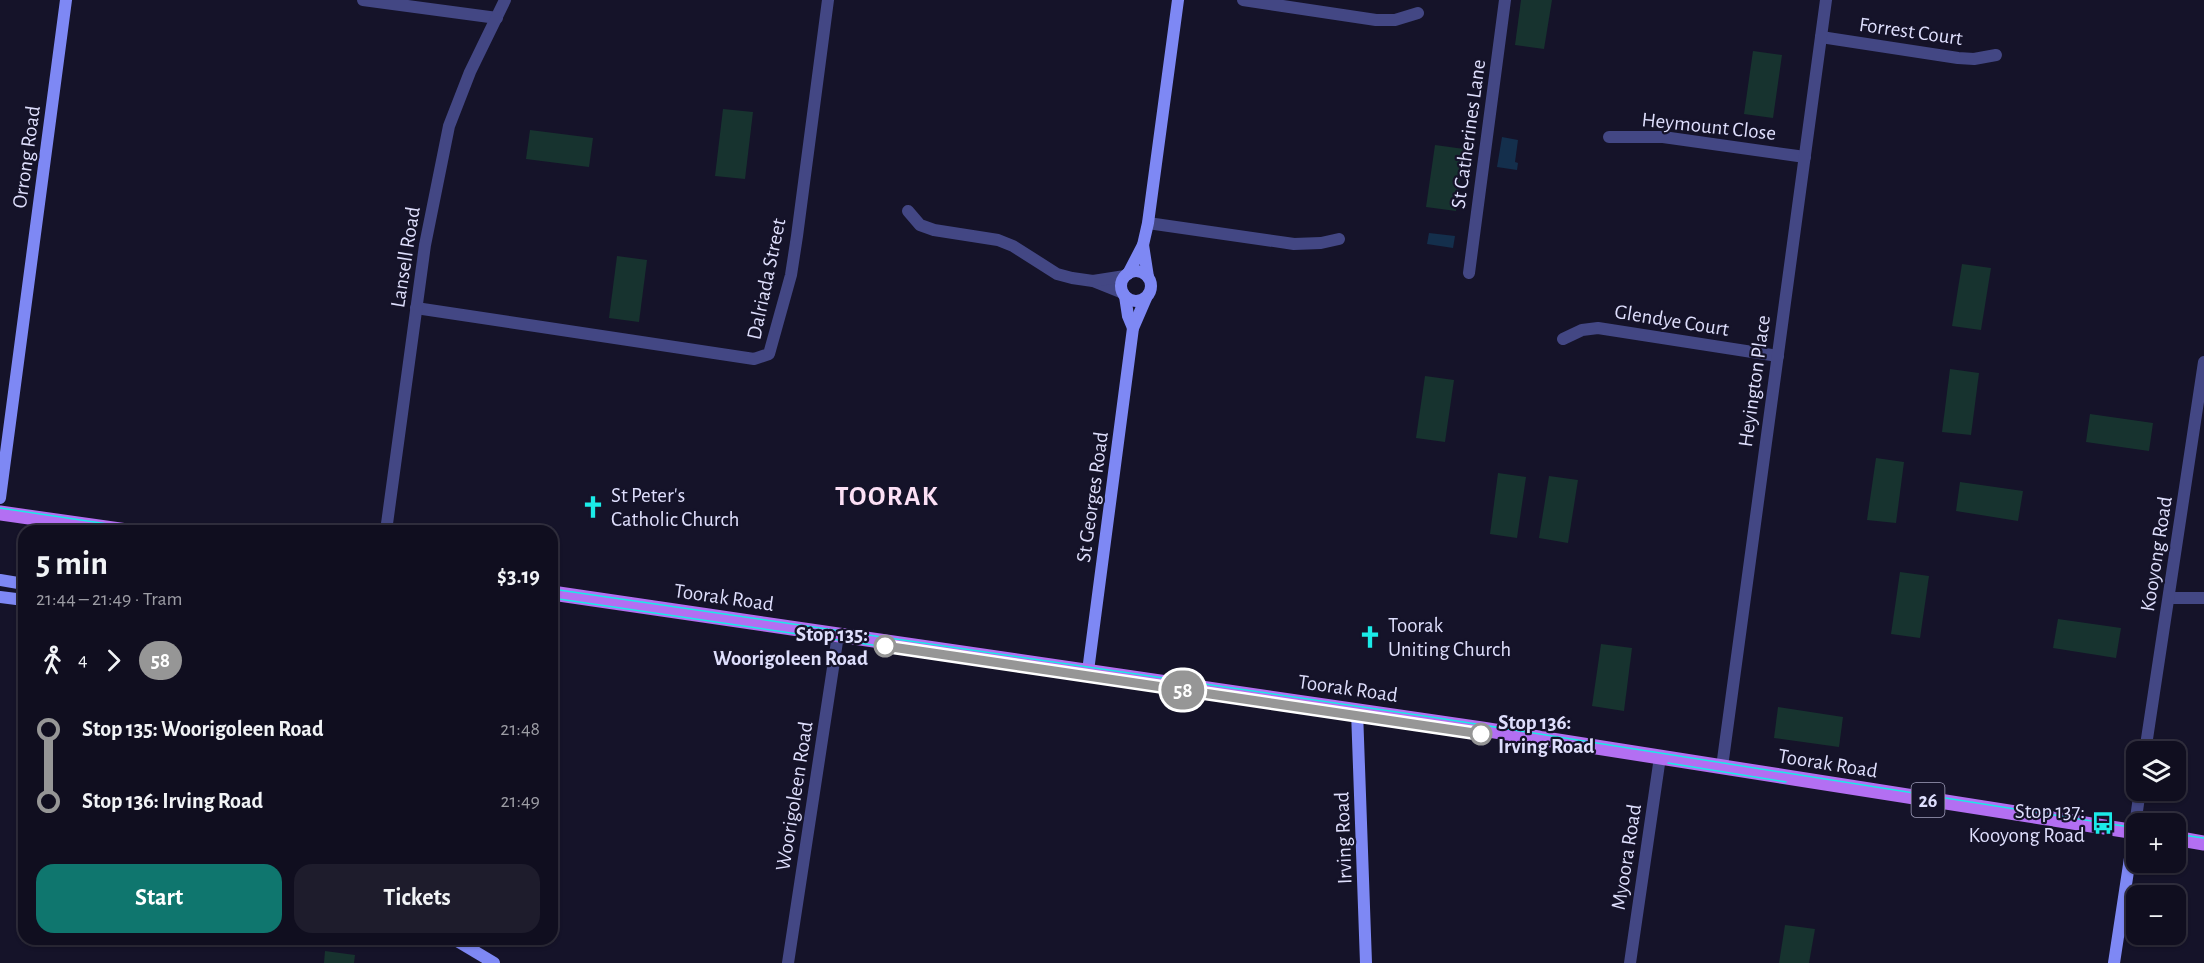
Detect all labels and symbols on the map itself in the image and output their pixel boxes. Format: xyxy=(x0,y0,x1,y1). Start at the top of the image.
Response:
street label: Forrest Court xyxy=(1858,14,1964,49)
street label: St Catherines Lane xyxy=(1448,58,1489,210)
street label: Orrong Road xyxy=(9,104,44,210)
street label: Heymount Close xyxy=(1641,109,1777,144)
street label: Lansell Road xyxy=(387,205,424,309)
street label: Dalriada Street xyxy=(743,216,790,342)
street label: Glendye Court xyxy=(1613,301,1731,340)
street label: Heyington Place xyxy=(1735,314,1774,448)
street label: St Georges Road xyxy=(1073,430,1112,564)
district label: TOORAK xyxy=(835,483,939,510)
place label: St Peter's Catholic Church xyxy=(611,485,739,530)
church icon: St Peter's Catholic Church xyxy=(580,494,606,520)
street label: Kooyong Road xyxy=(2137,495,2176,613)
street label: Toorak Road xyxy=(673,580,775,615)
place label: Toorak Uniting Church xyxy=(1388,615,1511,660)
place label: Stop 135: Woorigoleen Road xyxy=(713,624,868,669)
church icon: Toorak Uniting Church xyxy=(1357,624,1383,650)
marker: Stop 135: Woorigoleen Road xyxy=(874,635,896,657)
line badge: 58 xyxy=(1156,670,1210,710)
street label: Toorak Road xyxy=(1297,671,1399,706)
place label: Stop 136: Irving Road xyxy=(1498,712,1594,757)
street label: Woorigoleen Road xyxy=(772,720,817,872)
marker: Stop 136: Irving Road xyxy=(1470,723,1492,745)
street label: Toorak Road xyxy=(1777,745,1879,782)
road number: 26 xyxy=(1912,783,1944,817)
street label: Irving Road xyxy=(1331,791,1356,885)
place label: Stop 137: Kooyong Road xyxy=(1969,801,2085,846)
street label: Myoora Road xyxy=(1608,803,1645,911)
bus stop icon: Stop 137: Kooyong Road xyxy=(2090,810,2116,836)

